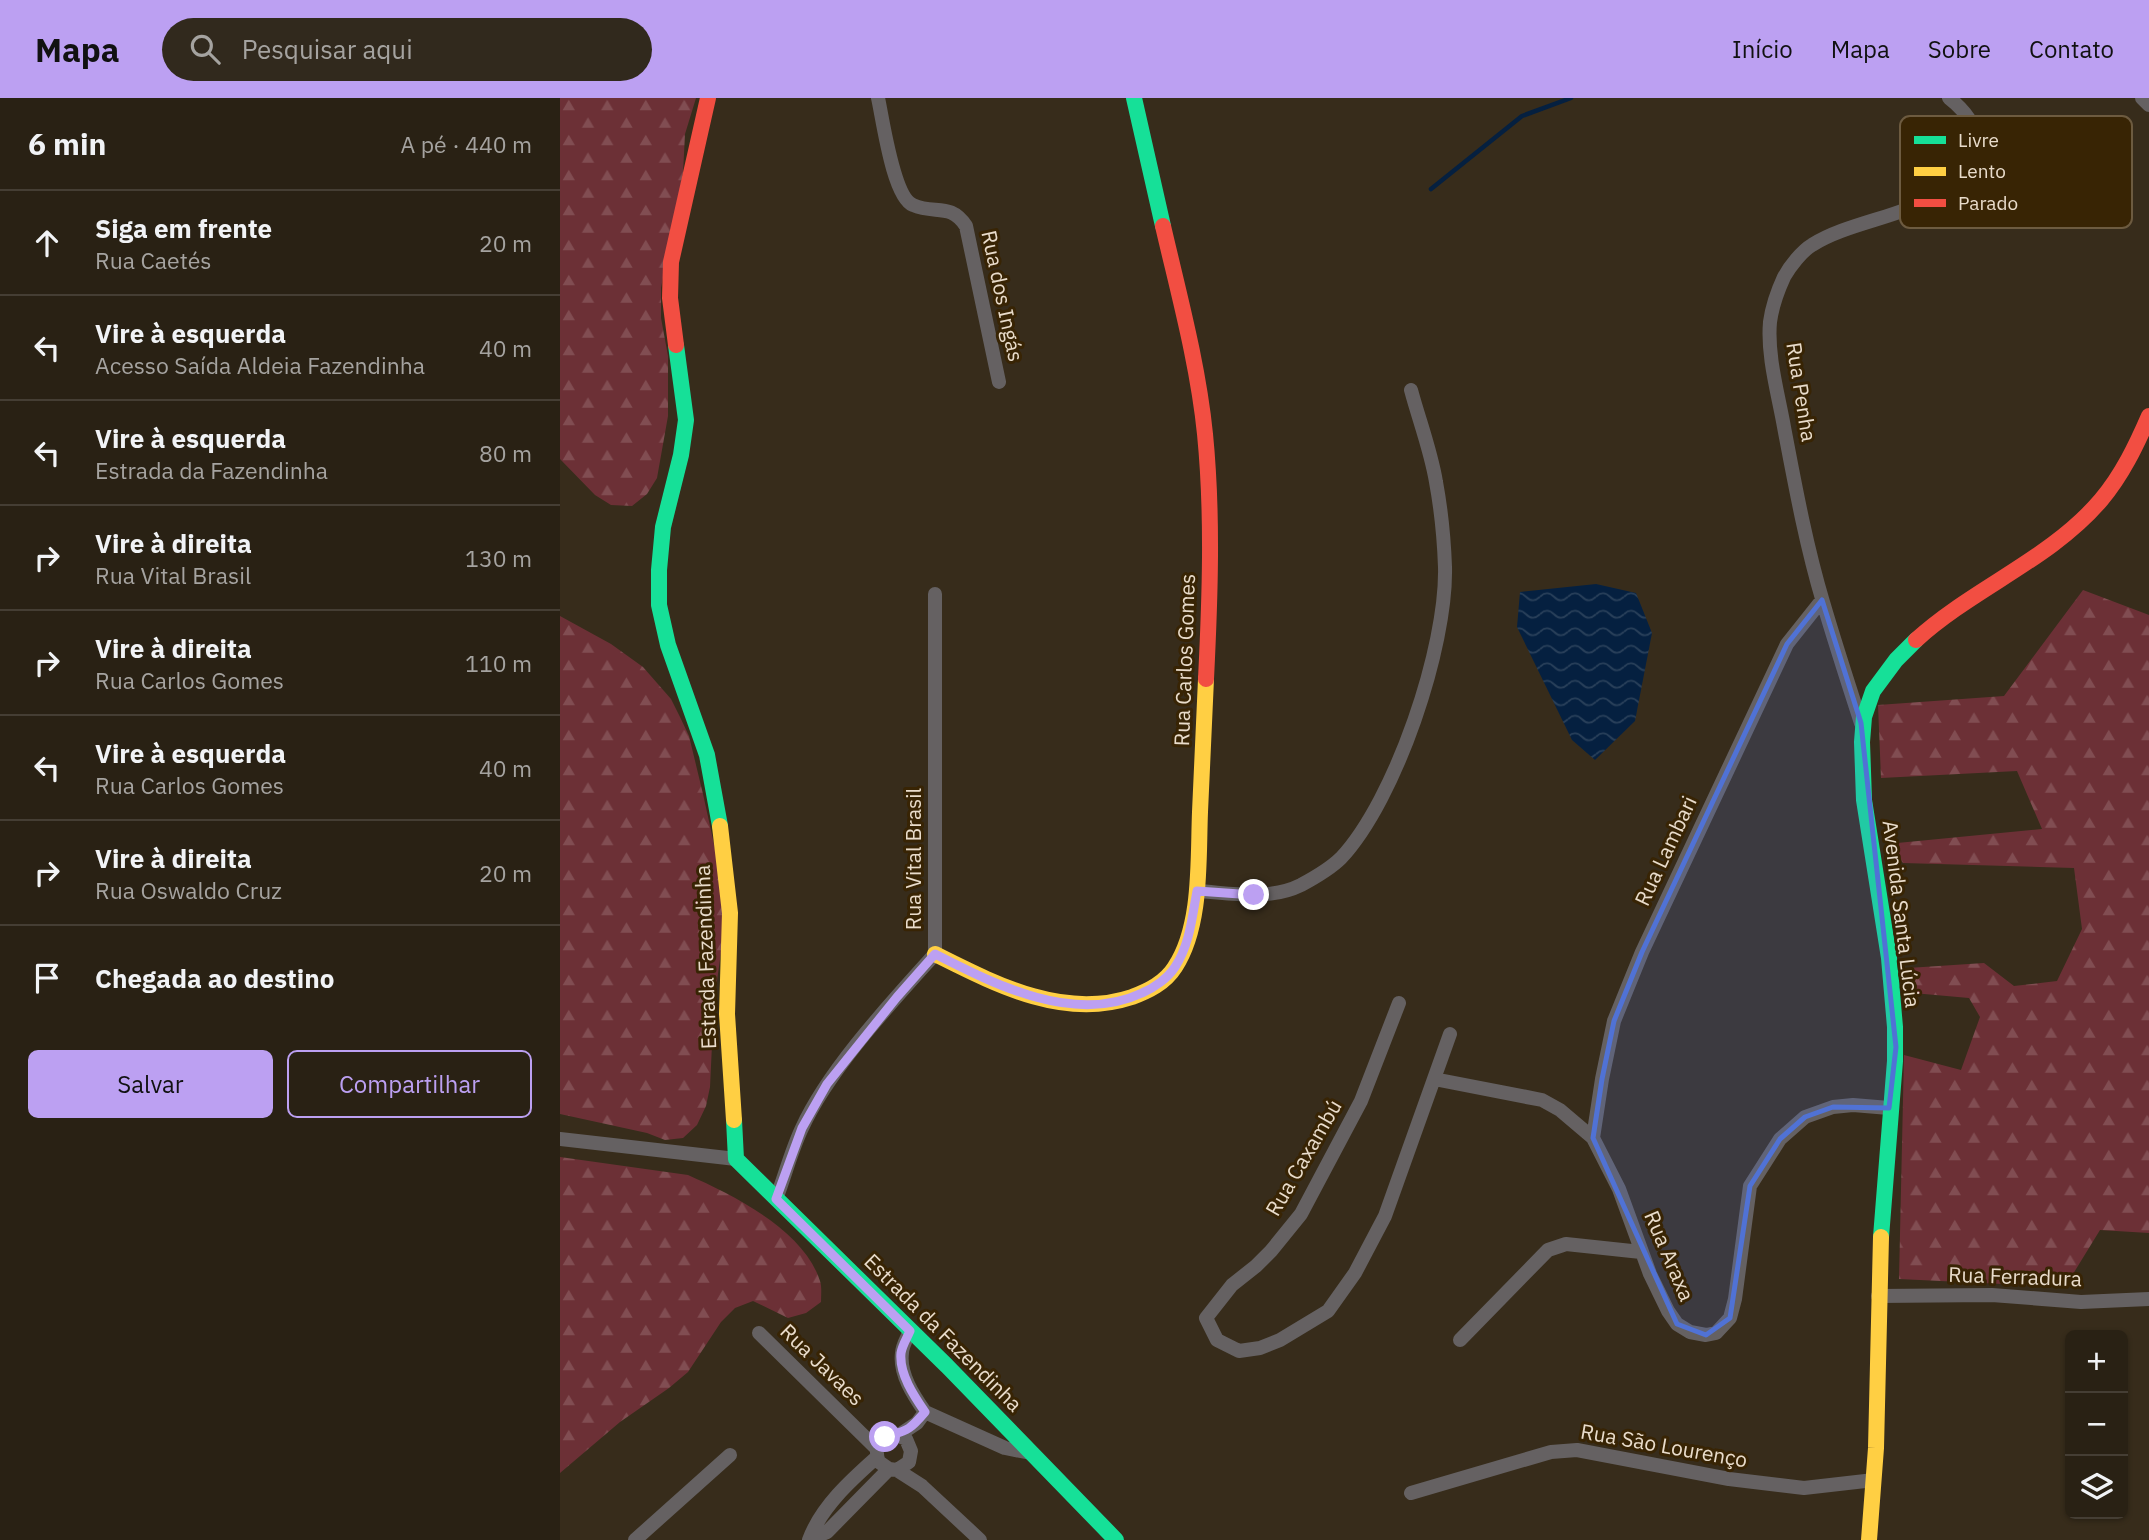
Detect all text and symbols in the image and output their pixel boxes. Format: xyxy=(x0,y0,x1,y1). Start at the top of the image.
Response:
search box xyxy=(162,18,652,81)
text: Mapa xyxy=(35,28,120,71)
icon: search xyxy=(186,30,224,68)
text: Pesquisar aqui xyxy=(242,32,413,66)
text: Início xyxy=(1732,33,1793,65)
text: Mapa xyxy=(1831,33,1890,65)
text: Sobre xyxy=(1928,33,1991,65)
text: Contato xyxy=(2029,33,2114,65)
legend xyxy=(1900,116,2132,228)
text: 6 min xyxy=(28,124,106,163)
text: Livre xyxy=(1958,128,1999,152)
text: A pé · 440 m xyxy=(401,129,532,159)
text: Lento xyxy=(1958,159,2006,183)
text: Parado xyxy=(1958,191,2018,215)
text: Siga em frente xyxy=(95,211,272,245)
icon: ahead xyxy=(28,224,66,262)
text: 20 m xyxy=(479,228,532,258)
street label: Rua dos Ingás xyxy=(975,228,1031,364)
text: Rua Caetés xyxy=(95,245,212,275)
text: Vire à esquerda xyxy=(95,316,286,350)
icon: left xyxy=(28,329,66,367)
text: 40 m xyxy=(479,333,532,363)
street label: Rua Penha xyxy=(1780,340,1824,444)
text: Acesso Saída Aldeia Fazendinha xyxy=(95,350,425,380)
text: Vire à esquerda xyxy=(95,421,286,455)
icon: left xyxy=(28,434,66,472)
text: 80 m xyxy=(479,438,532,468)
text: Estrada da Fazendinha xyxy=(95,455,328,485)
text: Vire à direita xyxy=(95,526,252,560)
icon: right xyxy=(28,539,66,577)
text: 130 m xyxy=(465,543,532,573)
text: Rua Vital Brasil xyxy=(95,560,251,590)
street label: Rua Carlos Gomes xyxy=(1167,573,1201,747)
text: Vire à direita xyxy=(95,631,252,665)
icon: right xyxy=(28,644,66,682)
text: 110 m xyxy=(465,648,532,678)
text: Rua Carlos Gomes xyxy=(95,665,284,695)
text: Vire à esquerda xyxy=(95,736,286,770)
icon: left xyxy=(28,749,66,787)
text: 40 m xyxy=(479,753,532,783)
text: Rua Carlos Gomes xyxy=(95,770,284,800)
street label: Rua Vital Brasil xyxy=(899,787,927,930)
street label: Rua Lambari xyxy=(1627,791,1703,910)
street label: Avenida Santa Lúcia xyxy=(1877,819,1927,1009)
text: Vire à direita xyxy=(95,841,252,875)
icon: right xyxy=(28,854,66,892)
text: 20 m xyxy=(479,858,532,888)
street label: Estrada Fazendinha xyxy=(688,864,722,1050)
text: Rua Oswaldo Cruz xyxy=(95,875,282,905)
route end xyxy=(1238,879,1269,910)
icon: arrive xyxy=(28,959,66,997)
text: Chegada ao destino xyxy=(95,961,334,995)
button: Salvar xyxy=(28,1050,273,1118)
button: Compartilhar xyxy=(287,1050,532,1118)
street label: Rua Caxambú xyxy=(1258,1094,1348,1221)
street label: Rua Araxa xyxy=(1638,1206,1702,1305)
street label: Estrada da Fazendinha xyxy=(859,1247,1029,1417)
street label: Rua Ferradura xyxy=(1948,1260,2082,1292)
street label: Rua Javaes xyxy=(775,1317,871,1411)
map controls xyxy=(2065,1330,2128,1519)
button: + xyxy=(2065,1330,2128,1393)
button: − xyxy=(2065,1393,2128,1456)
street label: Rua São Lourenço xyxy=(1579,1417,1750,1473)
route start xyxy=(869,1421,900,1452)
button: layers xyxy=(2065,1456,2128,1519)

